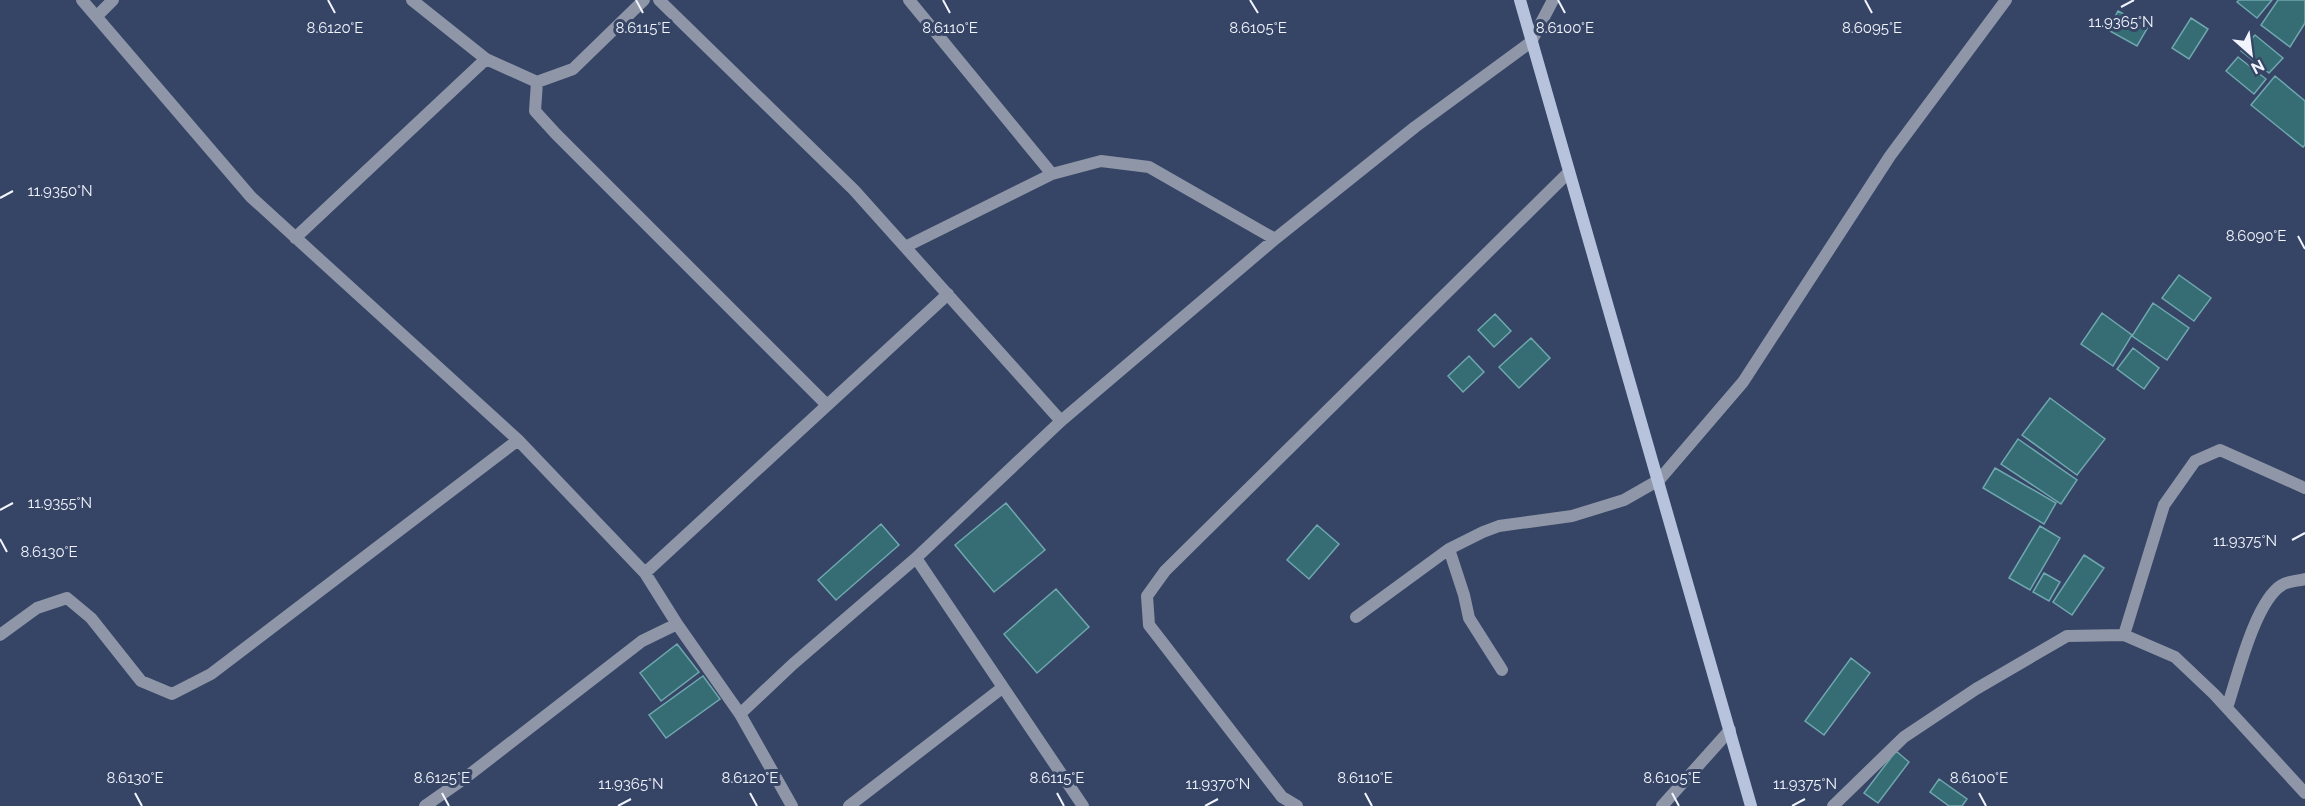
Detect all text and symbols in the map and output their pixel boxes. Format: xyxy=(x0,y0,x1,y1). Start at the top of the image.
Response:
text: 11.9365°N xyxy=(2088,13,2154,31)
text: 8.6120°E xyxy=(306,19,364,37)
text: 8.6115°E xyxy=(616,19,670,37)
text: 8.6110°E xyxy=(922,19,978,37)
text: 8.6105°E xyxy=(1229,19,1287,37)
text: 8.6100°E xyxy=(1536,19,1594,37)
text: 8.6095°E xyxy=(1842,19,1902,37)
north arrow xyxy=(2221,24,2281,84)
text: N xyxy=(2248,56,2268,78)
text: 11.9350°N xyxy=(27,182,93,200)
text: 8.6090°E xyxy=(2226,227,2286,245)
text: 11.9355°N xyxy=(28,494,92,512)
text: 11.9375°N xyxy=(2213,532,2277,550)
text: 8.6130°E xyxy=(20,543,78,561)
text: 8.6130°E xyxy=(106,769,164,787)
text: 8.6125°E xyxy=(414,769,470,787)
text: 8.6120°E xyxy=(721,769,779,787)
text: 8.6115°E xyxy=(1030,769,1084,787)
text: 8.6110°E xyxy=(1337,769,1393,787)
text: 8.6105°E xyxy=(1643,769,1701,787)
text: 8.6100°E xyxy=(1950,769,2008,787)
text: 11.9365°N xyxy=(598,775,664,793)
text: 11.9370°N xyxy=(1186,775,1250,793)
text: 11.9375°N xyxy=(1773,775,1837,793)

